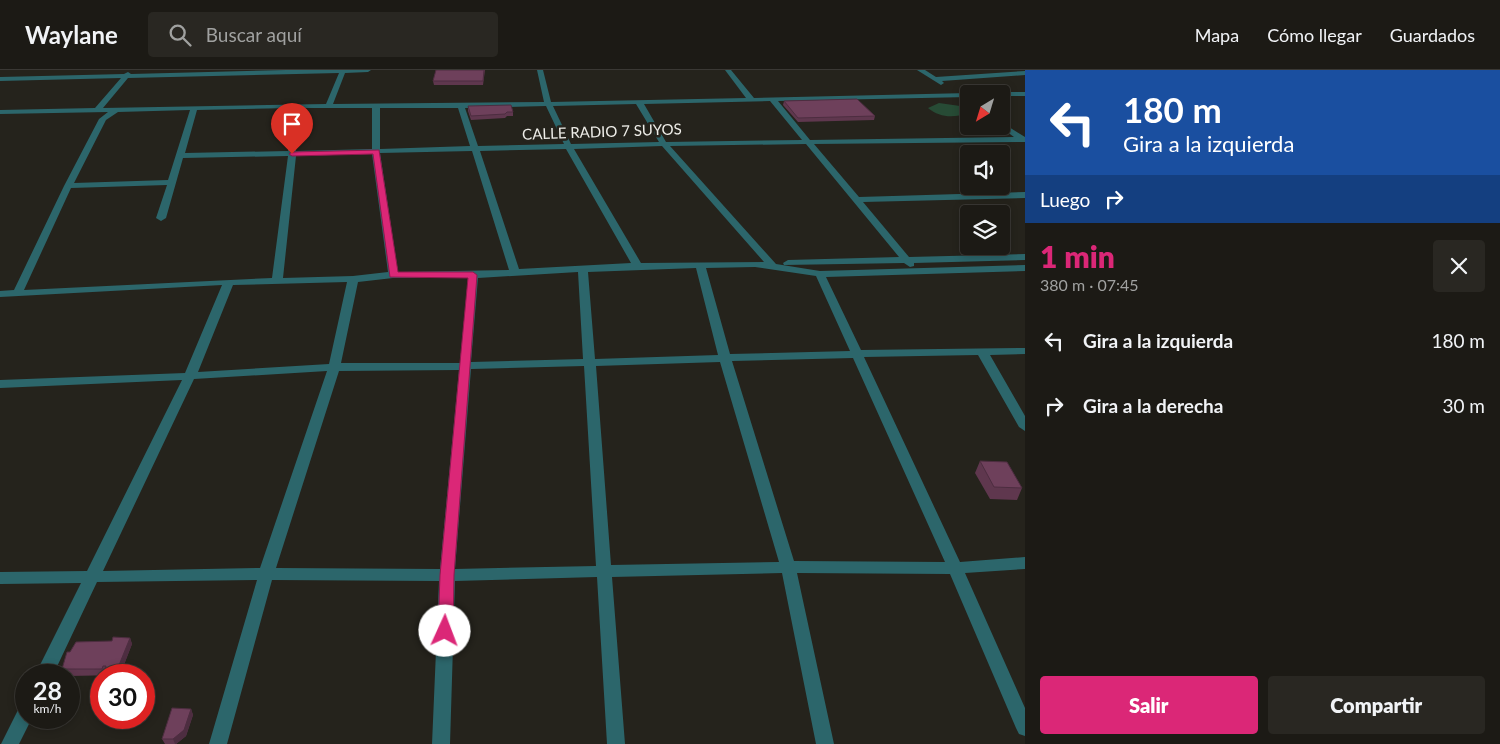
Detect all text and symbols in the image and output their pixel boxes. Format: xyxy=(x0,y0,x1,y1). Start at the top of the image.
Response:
search box xyxy=(148,12,498,57)
text: Waylane xyxy=(25,20,118,49)
icon: search xyxy=(166,21,194,49)
text: Buscar aquí xyxy=(206,23,302,46)
text: Mapa xyxy=(1195,24,1239,46)
text: Cómo llegar xyxy=(1267,24,1362,46)
text: Guardados xyxy=(1390,24,1475,46)
north arrow xyxy=(960,85,1010,135)
map controls xyxy=(960,85,1010,255)
text: 180 m xyxy=(1123,88,1222,130)
icon: left xyxy=(1040,90,1105,155)
pin xyxy=(271,103,313,154)
icon: arrive xyxy=(278,110,306,138)
street label: CALLE RADIO 7 SUYOS xyxy=(522,119,682,143)
text: Gira a la izquierda xyxy=(1123,130,1294,157)
button: sound xyxy=(960,145,1010,195)
icon: right xyxy=(1100,185,1128,213)
text: Luego xyxy=(1040,188,1090,211)
button: layers xyxy=(960,205,1010,255)
text: 1 min xyxy=(1040,238,1115,274)
button: close xyxy=(1433,240,1485,292)
text: 380 m · 07:45 xyxy=(1040,275,1139,294)
icon: left xyxy=(1040,327,1068,355)
text: Gira a la izquierda xyxy=(1083,329,1233,352)
text: 180 m xyxy=(1431,329,1485,352)
icon: right xyxy=(1040,392,1068,420)
text: Gira a la derecha xyxy=(1083,394,1223,417)
text: 30 m xyxy=(1442,394,1485,417)
position arrow xyxy=(418,604,470,656)
speed limit sign: 30 xyxy=(90,664,155,729)
text: 28 xyxy=(33,675,62,705)
button: Salir xyxy=(1040,676,1258,734)
button: Compartir xyxy=(1268,676,1485,734)
text: km/h xyxy=(33,701,62,716)

